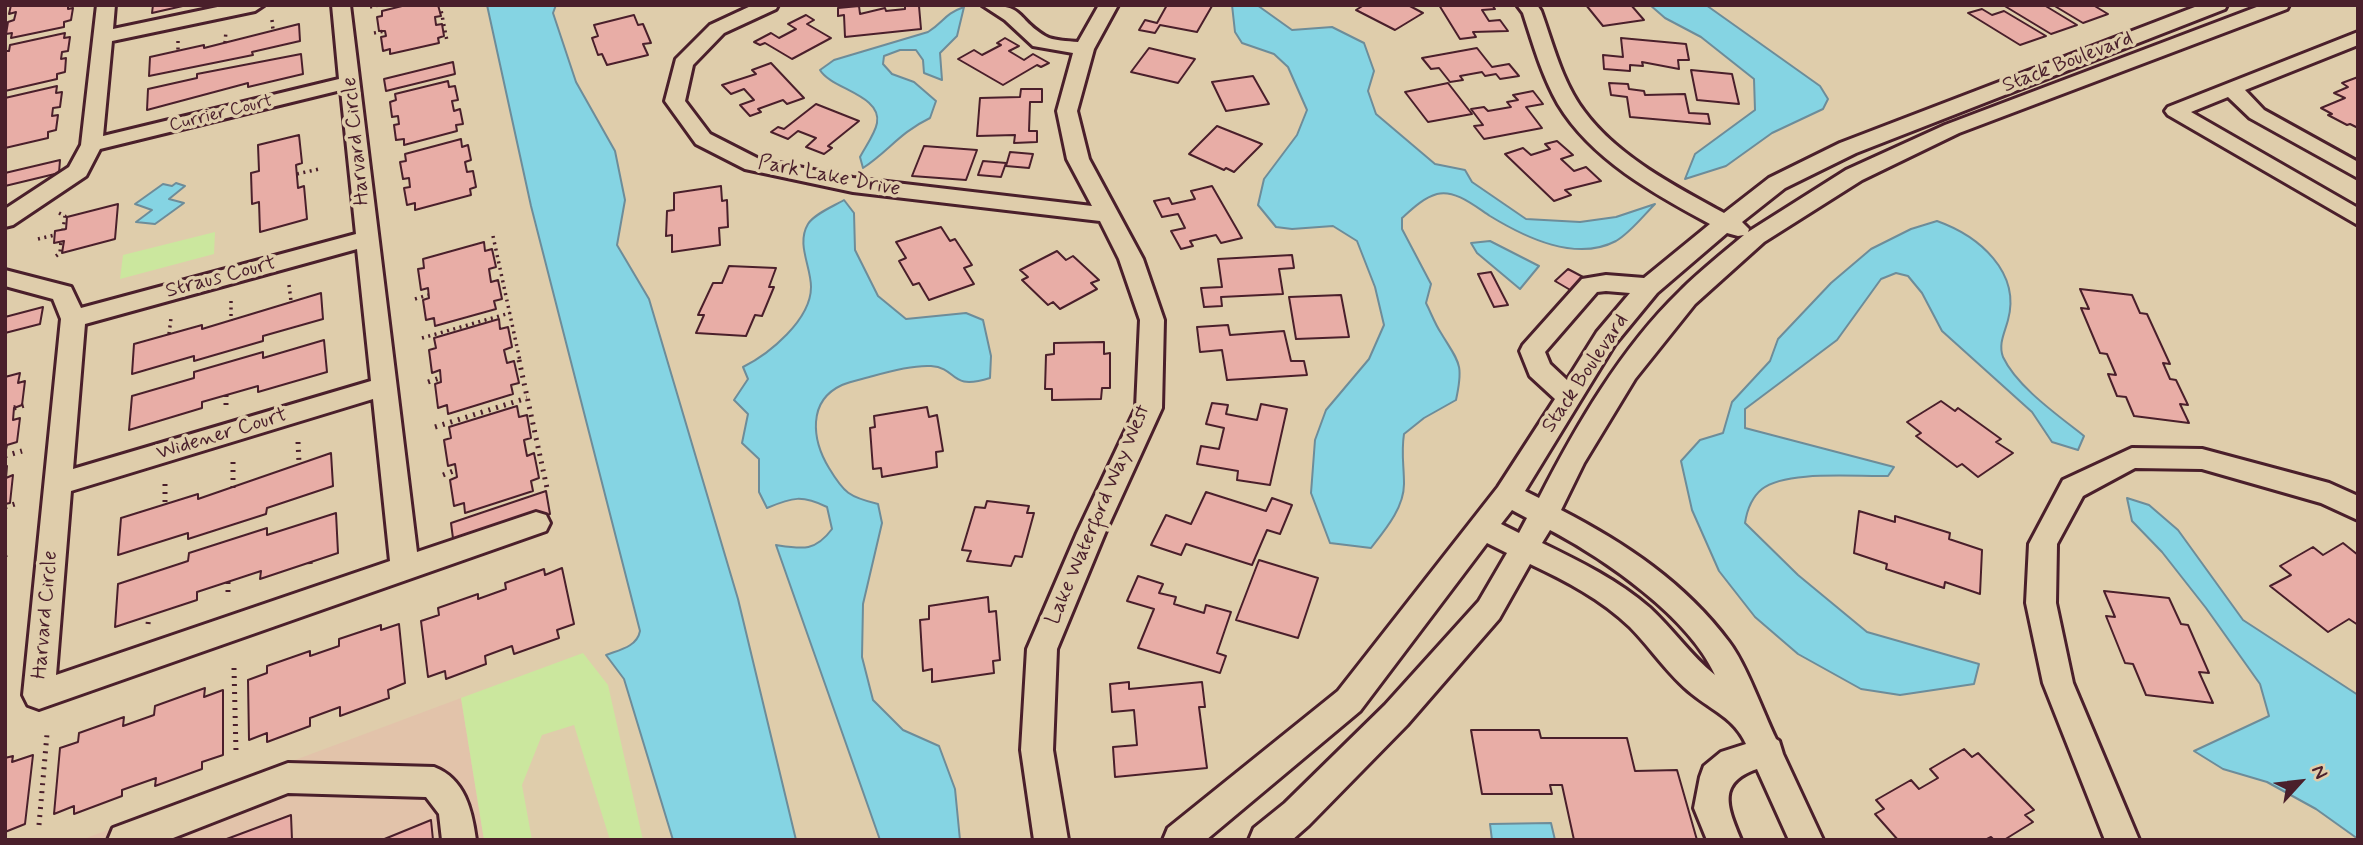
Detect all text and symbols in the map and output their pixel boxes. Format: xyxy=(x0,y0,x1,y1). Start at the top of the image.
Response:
street label: Stack Boulevard xyxy=(1999,27,2137,99)
street label: Harvard Circle xyxy=(338,76,376,206)
street label: Currier Court xyxy=(167,91,275,137)
street label: Park Lake Drive xyxy=(756,151,902,203)
street label: Straus Court xyxy=(163,251,279,305)
street label: Stack Boulevard xyxy=(1537,310,1635,438)
street label: Lake Waterford Way West xyxy=(1041,401,1157,629)
street label: Widener Court xyxy=(154,403,290,467)
street label: Harvard Circle xyxy=(28,550,64,680)
north arrow xyxy=(2265,747,2335,817)
text: N xyxy=(2305,761,2333,784)

